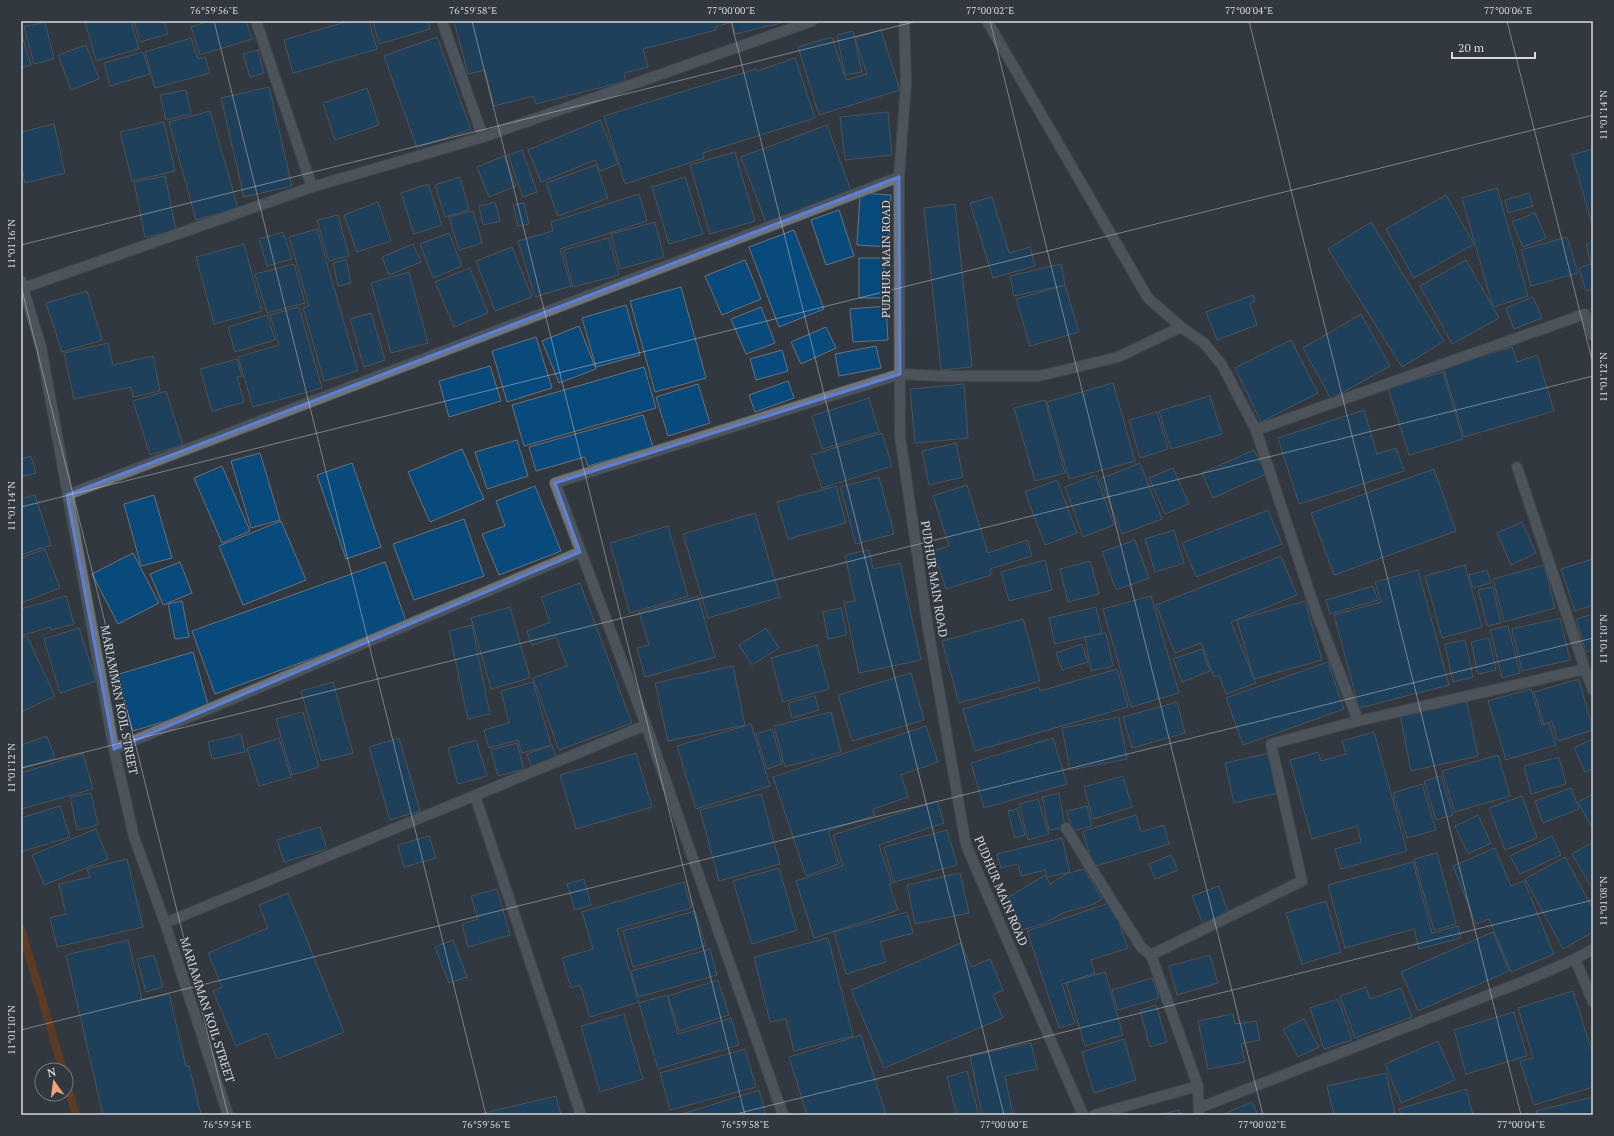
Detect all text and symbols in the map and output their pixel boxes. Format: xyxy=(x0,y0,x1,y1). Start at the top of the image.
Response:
text: 76°59'56"E xyxy=(190,4,238,17)
text: 76°59'58"E xyxy=(449,4,497,17)
text: 77°00'00"E xyxy=(707,4,755,17)
text: 77°00'02"E xyxy=(966,4,1014,17)
text: 77°00'04"E xyxy=(1225,4,1273,17)
text: 77°00'06"E xyxy=(1484,4,1532,17)
scale bar xyxy=(1452,34,1535,60)
text: 20 m xyxy=(1458,40,1485,55)
text: 11°01'14"N xyxy=(1597,90,1610,140)
street label: PUDHUR MAIN ROAD xyxy=(878,200,893,318)
text: 11°01'16"N xyxy=(5,219,18,269)
text: 11°01'12"N xyxy=(1597,352,1610,402)
text: 11°01'14"N xyxy=(5,481,18,531)
street label: PUDHUR MAIN ROAD xyxy=(918,520,951,638)
text: 11°01'10"N xyxy=(1597,614,1610,664)
street label: MARIAMMAN KOIL STREET xyxy=(98,624,141,777)
text: 11°01'12"N xyxy=(5,743,18,793)
street label: PUDHUR MAIN ROAD xyxy=(972,834,1031,948)
text: 11°01'08"N xyxy=(1597,876,1610,926)
street label: MARIAMMAN KOIL STREET xyxy=(177,935,238,1085)
text: 11°01'10"N xyxy=(5,1005,18,1055)
north arrow xyxy=(34,1062,74,1102)
text: N xyxy=(46,1064,58,1080)
text: 76°59'54"E xyxy=(203,1118,251,1131)
text: 76°59'56"E xyxy=(462,1118,510,1131)
text: 76°59'58"E xyxy=(721,1118,769,1131)
text: 77°00'00"E xyxy=(980,1118,1028,1131)
text: 77°00'02"E xyxy=(1238,1118,1286,1131)
text: 77°00'04"E xyxy=(1497,1118,1545,1131)

